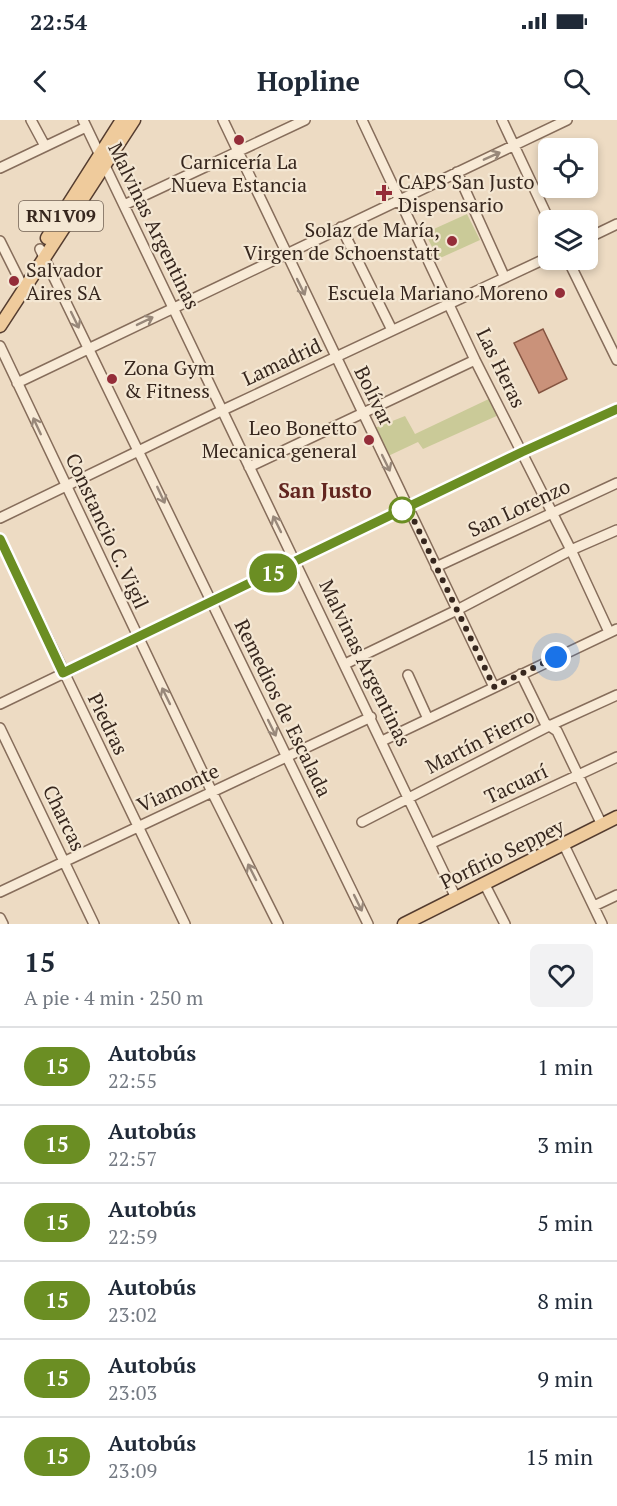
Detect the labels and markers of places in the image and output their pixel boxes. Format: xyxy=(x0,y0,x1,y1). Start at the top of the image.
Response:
marker: Carnicería La Nueva Estancia xyxy=(232,133,246,147)
place label: Carnicería La Nueva Estancia xyxy=(171,148,307,198)
place label: CAPS San Justo Dispensario xyxy=(398,168,535,218)
marker: CAPS San Justo Dispensario xyxy=(375,184,393,202)
place label: Solaz de María, Virgen de Schoenstatt xyxy=(244,216,441,266)
marker: Solaz de María, Virgen de Schoenstatt xyxy=(445,234,459,248)
place label: Salvador Aires SA xyxy=(26,256,103,306)
marker: Salvador Aires SA xyxy=(7,274,21,288)
place label: Escuela Mariano Moreno xyxy=(328,279,548,306)
marker: Escuela Mariano Moreno xyxy=(553,286,567,300)
place label: Zona Gym & Fitness xyxy=(124,354,215,404)
marker: Zona Gym & Fitness xyxy=(105,372,119,386)
place label: Leo Bonetto Mecanica general xyxy=(202,414,357,464)
marker: Leo Bonetto Mecanica general xyxy=(362,433,376,447)
unlabelled marker xyxy=(389,497,415,523)

